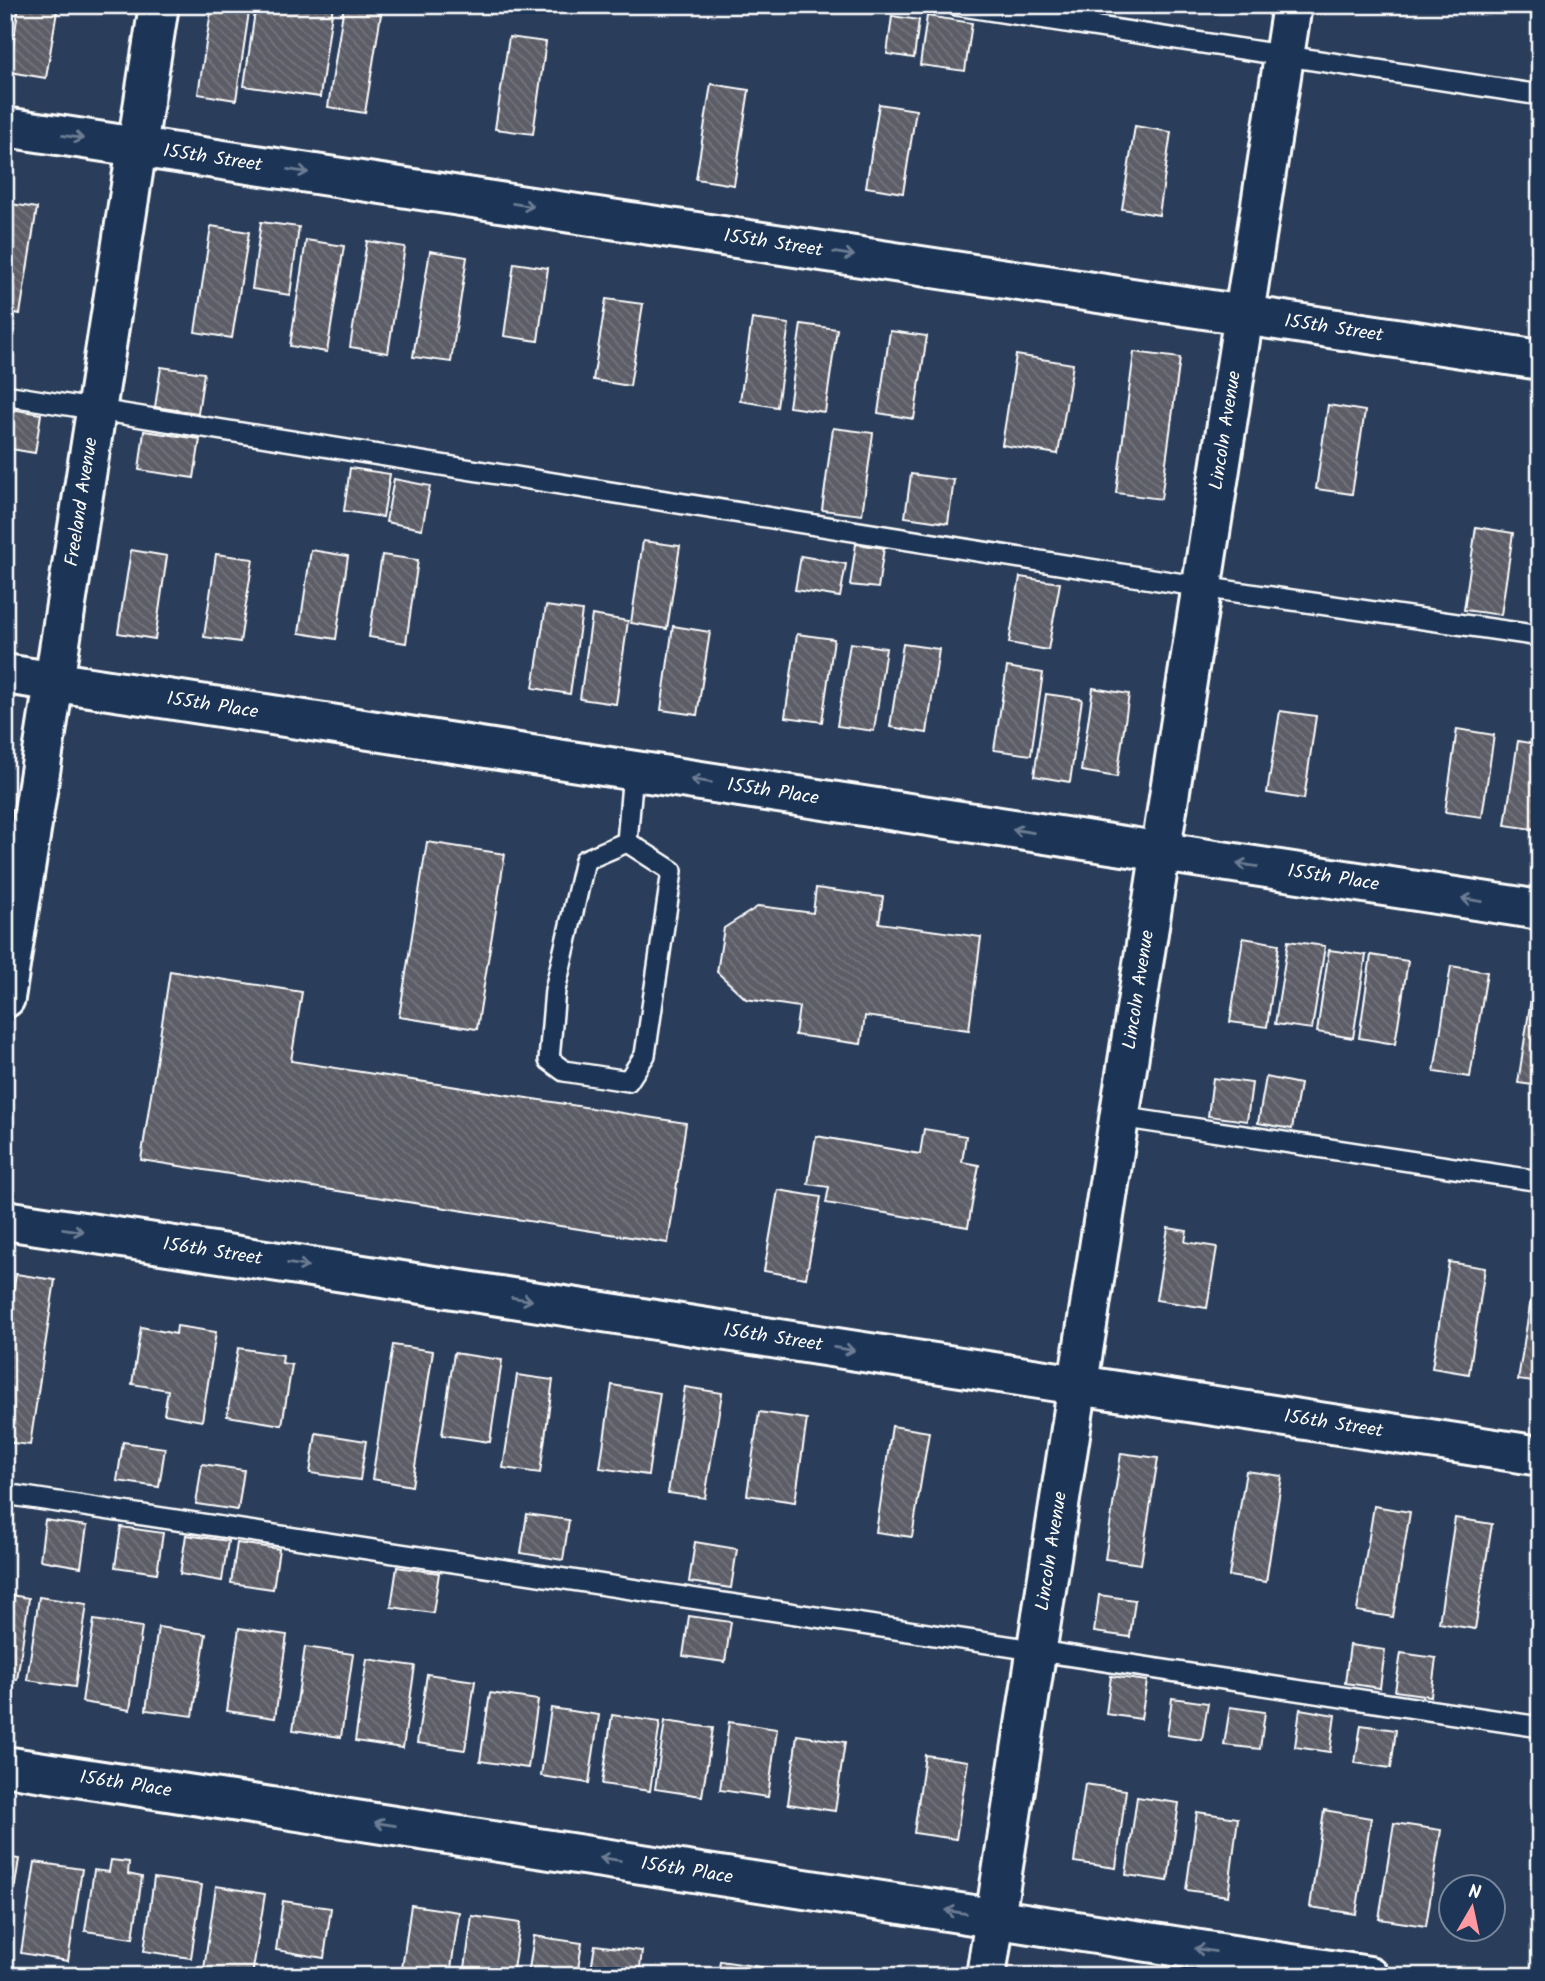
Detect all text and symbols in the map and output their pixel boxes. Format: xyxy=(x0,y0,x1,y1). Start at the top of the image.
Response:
one-way arrow xyxy=(61,131,84,144)
street label: 155th Street xyxy=(161,136,265,181)
one-way arrow xyxy=(286,165,309,178)
one-way arrow xyxy=(511,199,533,212)
street label: 155th Street xyxy=(722,221,825,266)
one-way arrow xyxy=(833,248,855,261)
street label: 155th Street xyxy=(1282,306,1386,351)
street label: Lincoln Avenue xyxy=(1202,368,1250,492)
street label: Freeland Avenue xyxy=(57,435,107,569)
street label: 155th Place xyxy=(165,684,261,728)
street label: 155th Place xyxy=(725,770,821,814)
one-way arrow xyxy=(690,774,713,787)
one-way arrow xyxy=(1012,824,1034,837)
street label: 155th Place xyxy=(1285,856,1382,900)
one-way arrow xyxy=(1237,858,1259,871)
one-way arrow xyxy=(1461,893,1484,906)
street label: Lincoln Avenue xyxy=(1115,928,1163,1052)
one-way arrow xyxy=(61,1224,84,1237)
street label: 156th Street xyxy=(161,1229,265,1274)
one-way arrow xyxy=(286,1259,308,1272)
one-way arrow xyxy=(511,1293,533,1306)
street label: 156th Street xyxy=(721,1316,825,1361)
one-way arrow xyxy=(832,1343,855,1356)
street label: 156th Street xyxy=(1282,1402,1386,1447)
street label: Lincoln Avenue xyxy=(1028,1489,1076,1613)
street label: 156th Place xyxy=(77,1763,174,1807)
one-way arrow xyxy=(374,1817,397,1830)
street label: 156th Place xyxy=(639,1849,736,1893)
one-way arrow xyxy=(599,1852,622,1865)
north arrow xyxy=(1436,1872,1506,1942)
text: N xyxy=(1466,1877,1483,1909)
one-way arrow xyxy=(945,1905,968,1918)
one-way arrow xyxy=(1194,1944,1217,1957)

